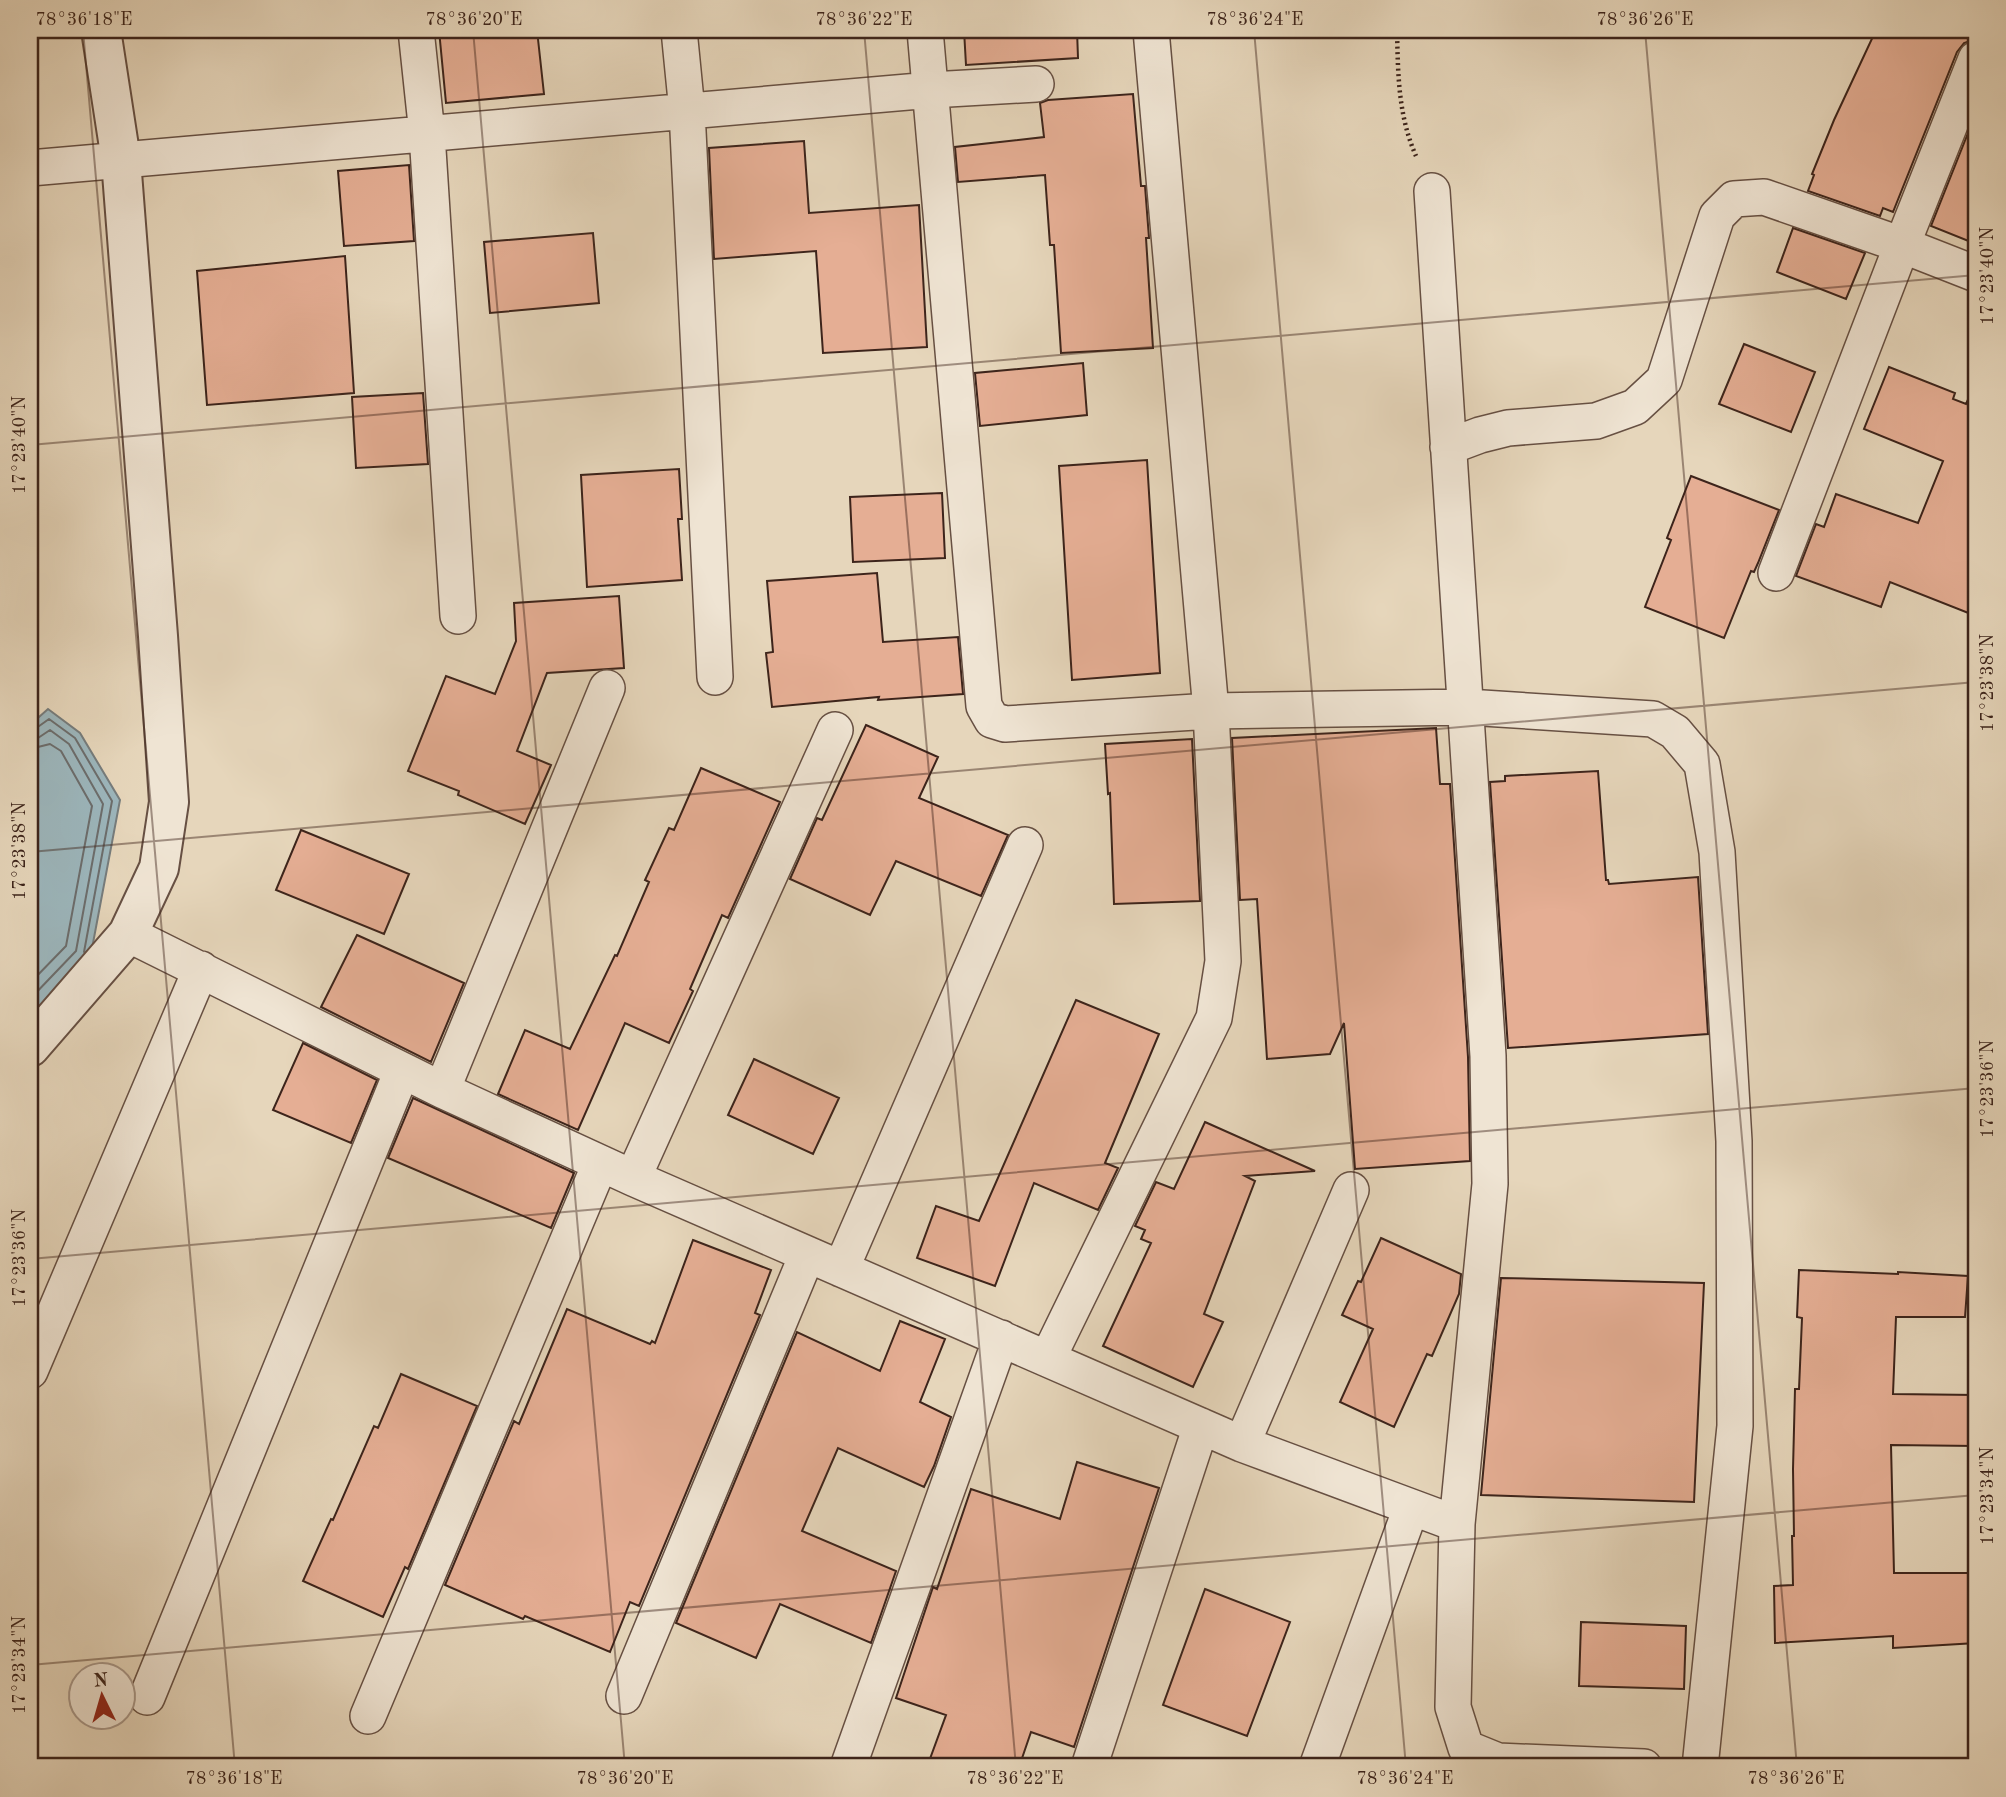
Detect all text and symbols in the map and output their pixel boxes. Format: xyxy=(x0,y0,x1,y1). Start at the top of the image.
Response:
text: 78°36'18"E xyxy=(36,11,132,29)
text: 78°36'20"E xyxy=(426,11,522,29)
text: 78°36'22"E xyxy=(816,11,912,29)
text: 78°36'24"E xyxy=(1207,11,1303,29)
text: 78°36'26"E xyxy=(1597,11,1693,29)
text: 17°23'40"N xyxy=(1979,227,1997,325)
text: 17°23'40"N xyxy=(11,396,29,494)
text: 17°23'38"N xyxy=(1979,634,1997,732)
text: 17°23'38"N xyxy=(11,802,29,900)
text: 17°23'36"N xyxy=(1979,1040,1997,1138)
text: 17°23'36"N xyxy=(11,1209,29,1307)
text: 17°23'34"N xyxy=(1979,1447,1997,1545)
text: 17°23'34"N xyxy=(11,1616,29,1714)
north arrow xyxy=(66,1660,136,1730)
text: N xyxy=(93,1671,109,1692)
text: 78°36'18"E xyxy=(186,1770,282,1788)
text: 78°36'20"E xyxy=(577,1770,673,1788)
text: 78°36'22"E xyxy=(967,1770,1063,1788)
text: 78°36'24"E xyxy=(1357,1770,1453,1788)
text: 78°36'26"E xyxy=(1748,1770,1844,1788)

